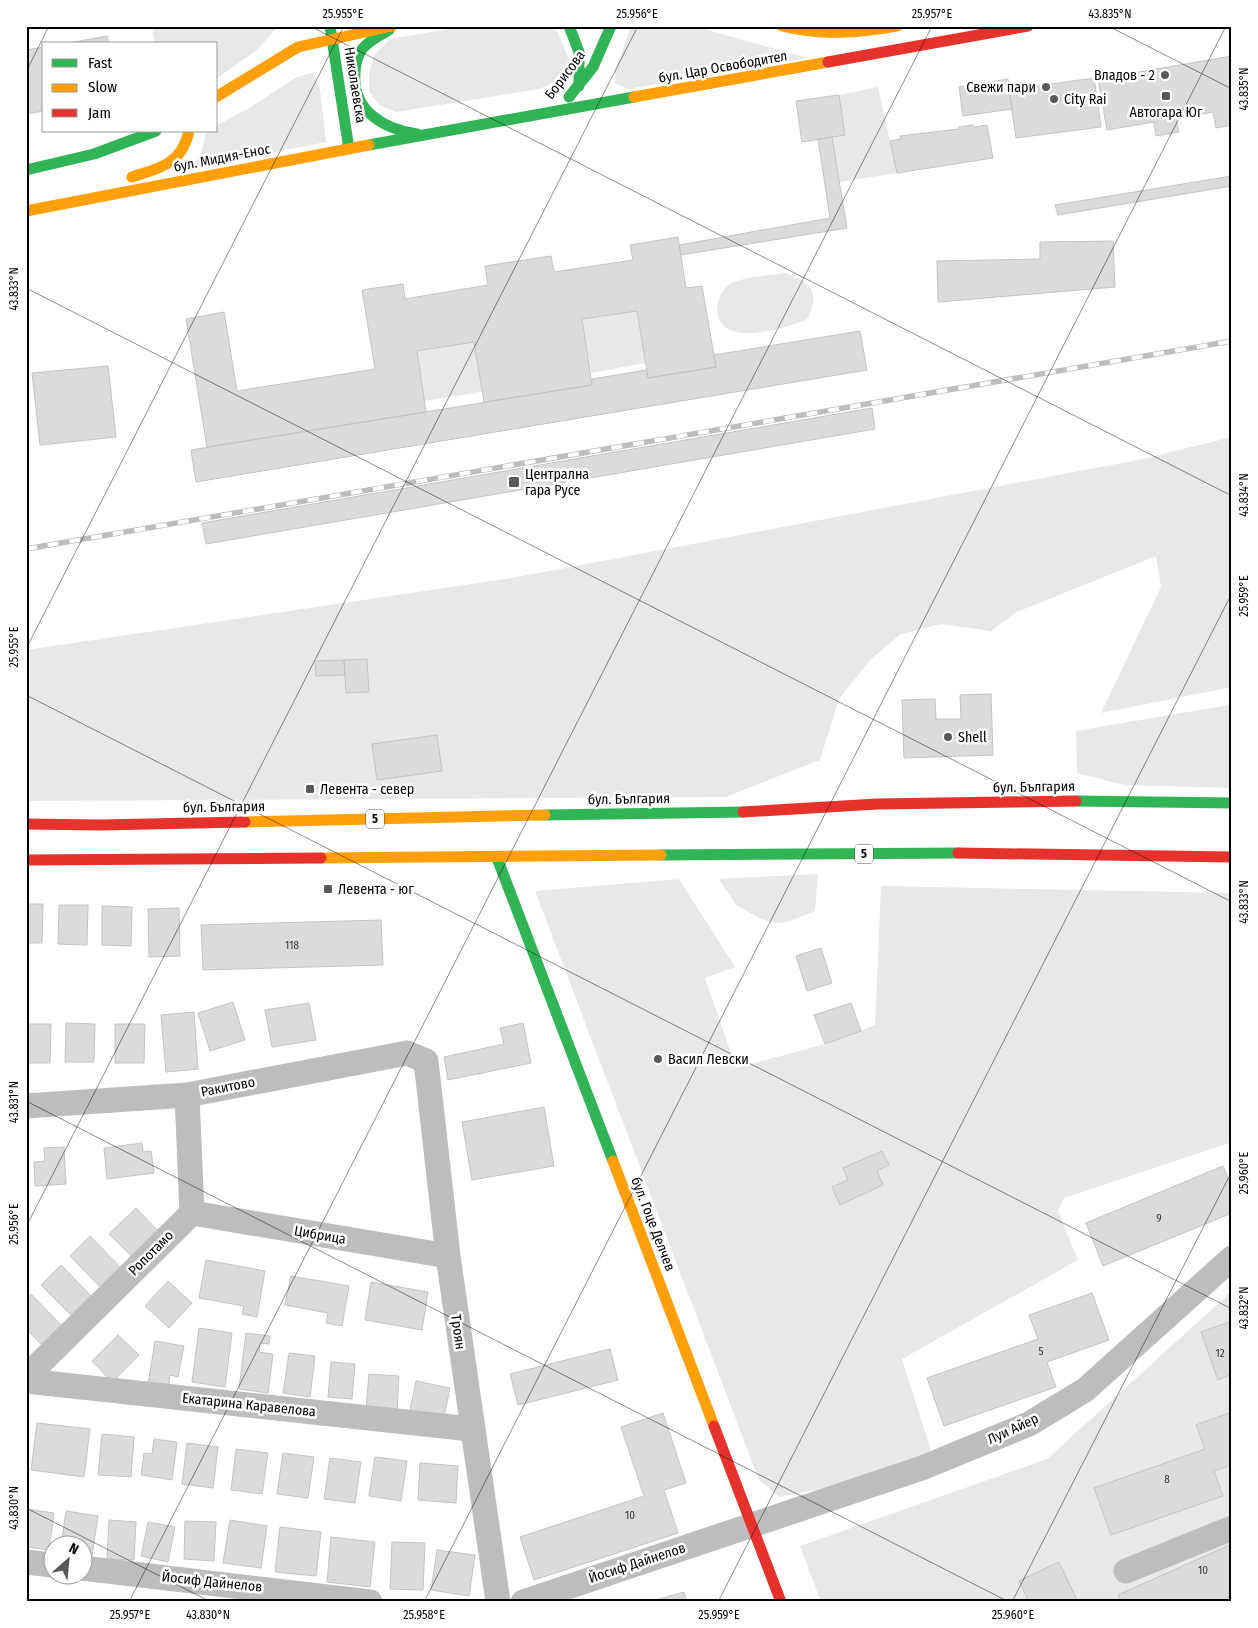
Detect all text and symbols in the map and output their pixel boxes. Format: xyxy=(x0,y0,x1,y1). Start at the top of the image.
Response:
text: 25.955°E xyxy=(323,7,364,21)
text: 25.956°E xyxy=(616,7,658,21)
text: 25.957°E xyxy=(912,7,953,21)
text: 43.835°N xyxy=(1088,7,1132,21)
legend xyxy=(42,42,218,132)
street label: Николаевска xyxy=(341,46,369,124)
street label: Борисова xyxy=(541,47,589,103)
street label: бул. Цар Освободител xyxy=(657,47,789,87)
text: Fast xyxy=(88,54,112,72)
place label: Владов - 2 xyxy=(1094,67,1155,84)
text: 43.835°N xyxy=(1237,67,1251,111)
marker: Владов - 2 xyxy=(1159,69,1171,81)
text: Slow xyxy=(88,78,117,96)
place label: Свежи пари xyxy=(966,79,1036,96)
marker: Свежи пари xyxy=(1040,81,1052,93)
marker: Автогара Юг xyxy=(1160,90,1172,102)
place label: City Rai xyxy=(1064,91,1107,108)
marker: City Rai xyxy=(1048,93,1060,105)
text: Jam xyxy=(88,104,111,122)
place label: Автогара Юг xyxy=(1130,104,1203,121)
street label: бул. Мидия-Енос xyxy=(172,140,272,176)
text: 43.833°N xyxy=(7,267,21,311)
place label: Централна гара Русе xyxy=(525,466,589,499)
text: 43.834°N xyxy=(1237,473,1251,517)
marker: Централна гара Русе xyxy=(507,475,521,489)
text: 25.959°E xyxy=(1237,575,1251,617)
text: 25.955°E xyxy=(7,626,21,667)
place label: Shell xyxy=(958,729,987,746)
marker: Shell xyxy=(942,731,954,743)
street label: бул. България xyxy=(993,778,1075,796)
place label: Левента - север xyxy=(320,781,414,798)
marker: Левента - север xyxy=(304,783,316,795)
street label: бул. България xyxy=(588,790,670,808)
street label: бул. България xyxy=(183,798,265,816)
road number: 5 xyxy=(366,810,384,829)
road number: 5 xyxy=(855,844,873,864)
text: 43.833°N xyxy=(1237,880,1251,924)
place label: Левента - юг xyxy=(338,881,414,898)
marker: Левента - юг xyxy=(322,883,334,895)
house number: 118 xyxy=(285,939,299,952)
place label: Васил Левски xyxy=(668,1051,749,1068)
marker: Васил Левски xyxy=(652,1053,664,1065)
street label: Ракитово xyxy=(200,1073,256,1101)
text: 43.831°N xyxy=(7,1081,21,1123)
text: 25.960°E xyxy=(1237,1151,1251,1194)
street label: бул. Гоце Делчев xyxy=(627,1175,679,1273)
text: 25.956°E xyxy=(7,1203,21,1245)
house number: 9 xyxy=(1156,1212,1162,1225)
street label: Цибрица xyxy=(293,1222,347,1248)
street label: Ропотамо xyxy=(125,1227,177,1279)
text: 43.832°N xyxy=(1237,1286,1251,1330)
street label: Троян xyxy=(447,1313,469,1351)
house number: 5 xyxy=(1038,1345,1044,1358)
house number: 12 xyxy=(1215,1347,1225,1360)
street label: Екатарина Каравелова xyxy=(181,1390,317,1420)
street label: Луи Айер xyxy=(985,1410,1041,1448)
house number: 8 xyxy=(1164,1473,1170,1486)
text: 43.830°N xyxy=(7,1486,21,1530)
house number: 10 xyxy=(625,1509,635,1522)
north arrow xyxy=(42,1536,92,1586)
text: N xyxy=(66,1539,81,1558)
street label: Йосиф Дайнелов xyxy=(586,1539,688,1587)
house number: 10 xyxy=(1198,1564,1208,1577)
street label: Йосиф Дайнелов xyxy=(161,1568,263,1596)
text: 25.957°E xyxy=(110,1608,151,1622)
text: 43.830°N xyxy=(186,1608,230,1622)
text: 25.958°E xyxy=(403,1608,445,1622)
text: 25.959°E xyxy=(698,1608,740,1622)
text: 25.960°E xyxy=(992,1608,1035,1622)

